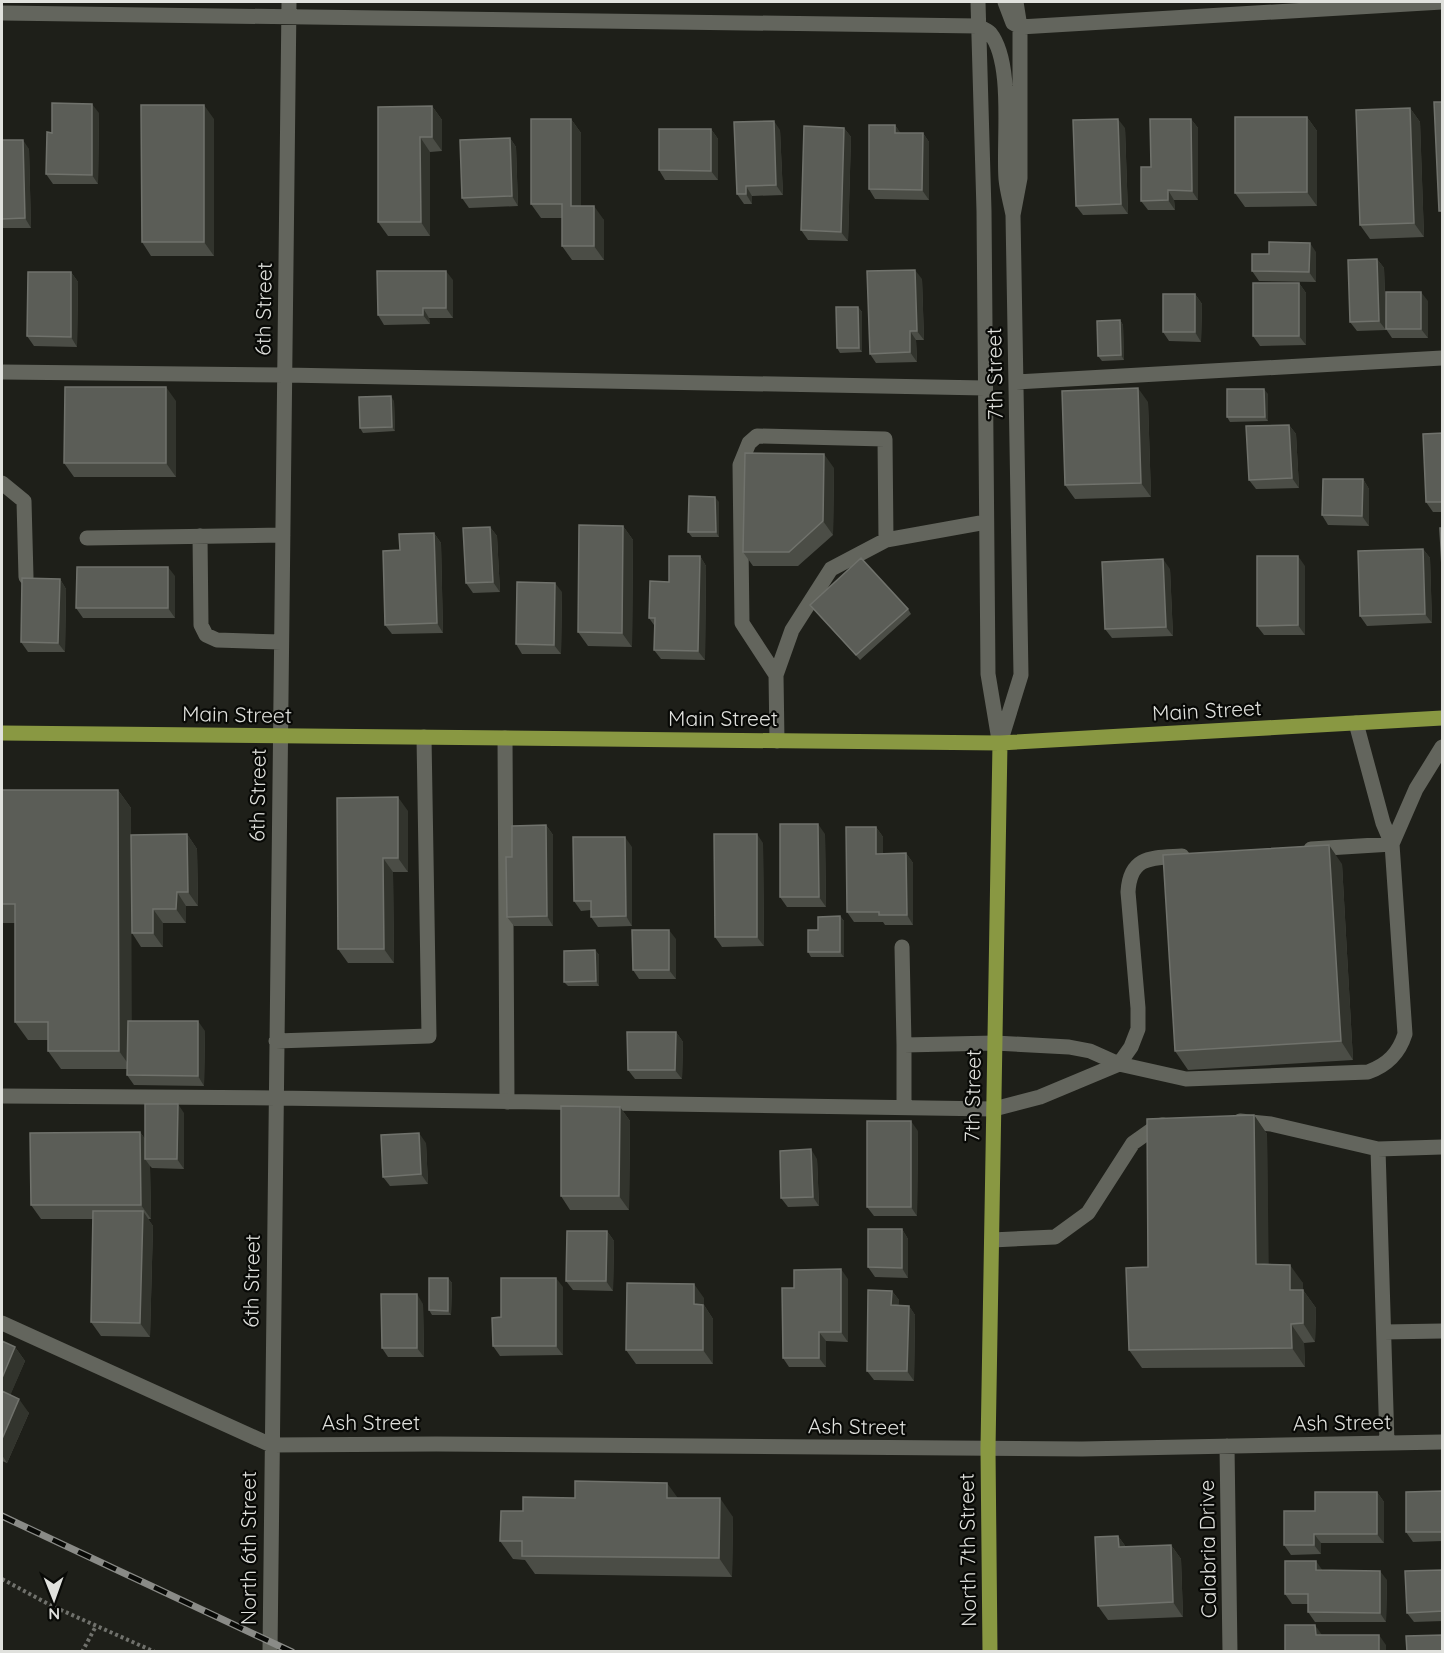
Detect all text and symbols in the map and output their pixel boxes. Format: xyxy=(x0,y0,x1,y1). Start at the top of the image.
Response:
street label: 6th Street xyxy=(249,262,277,356)
street label: 7th Street xyxy=(980,327,1008,421)
street label: Main Street xyxy=(1151,694,1262,726)
street label: Main Street xyxy=(182,700,292,728)
street label: Main Street xyxy=(668,705,778,731)
street label: 6th Street xyxy=(243,748,271,842)
street label: 7th Street xyxy=(958,1049,986,1143)
street label: 6th Street xyxy=(237,1234,265,1328)
street label: Ash Street xyxy=(1293,1408,1391,1436)
street label: Ash Street xyxy=(322,1409,420,1435)
street label: Ash Street xyxy=(808,1412,906,1440)
street label: North 6th Street xyxy=(235,1471,261,1625)
street label: North 7th Street xyxy=(953,1473,981,1627)
street label: Calabria Drive xyxy=(1193,1480,1221,1618)
north arrow xyxy=(24,1569,84,1629)
text: N xyxy=(48,1604,60,1624)

